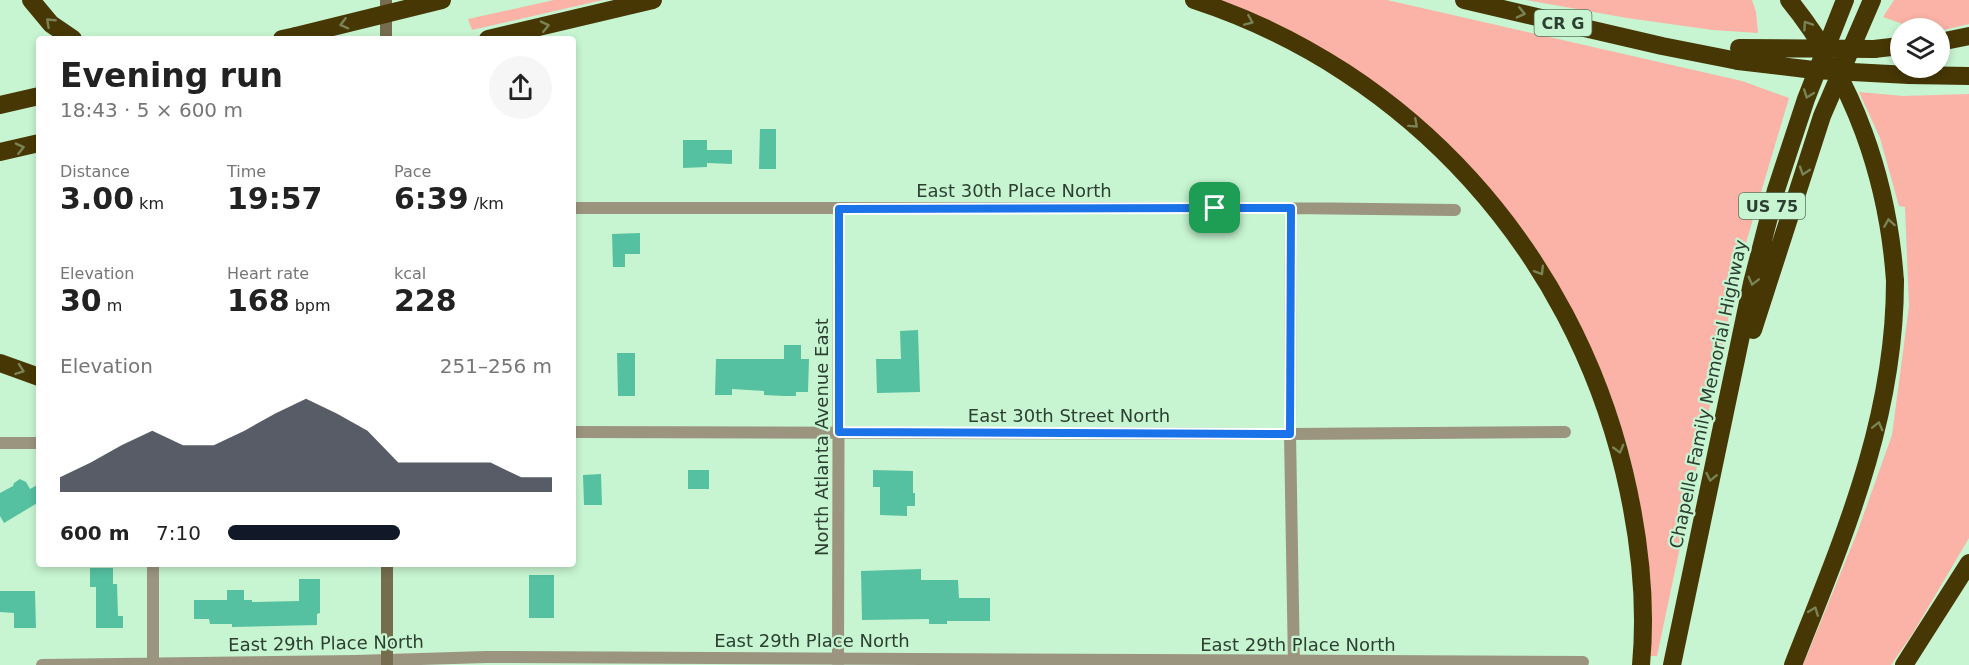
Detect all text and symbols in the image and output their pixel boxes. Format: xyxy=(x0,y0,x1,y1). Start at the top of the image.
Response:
one-way arrow xyxy=(1515,6,1525,19)
road number: CR G xyxy=(1534,10,1592,36)
one-way arrow xyxy=(1242,14,1253,26)
one-way arrow xyxy=(339,16,349,29)
one-way arrow xyxy=(46,18,57,29)
map controls xyxy=(1890,18,1950,78)
button: layers xyxy=(1890,18,1950,78)
one-way arrow xyxy=(540,20,550,33)
one-way arrow xyxy=(1803,20,1814,31)
text: Evening run xyxy=(60,56,283,95)
button: share xyxy=(489,56,552,119)
one-way arrow xyxy=(1803,88,1816,99)
text: 18:43 · 5 × 600 m xyxy=(60,98,243,122)
one-way arrow xyxy=(1407,117,1417,128)
one-way arrow xyxy=(14,142,24,155)
text: Distance xyxy=(60,162,130,181)
text: Time xyxy=(227,162,266,181)
text: Pace xyxy=(394,162,431,181)
one-way arrow xyxy=(1799,165,1811,176)
street label: East 30th Place North xyxy=(916,180,1112,201)
text: 3.00 xyxy=(60,181,134,216)
text: 19:57 xyxy=(227,181,323,216)
text: 6:39 xyxy=(394,181,469,216)
pin xyxy=(1189,182,1240,233)
icon: arrive xyxy=(1198,191,1231,224)
road number: US 75 xyxy=(1739,193,1805,219)
text: km xyxy=(134,194,164,213)
text: /km xyxy=(469,194,504,213)
one-way arrow xyxy=(1883,218,1896,228)
street label: Chapelle Family Memorial Highway xyxy=(1665,237,1751,550)
text: Elevation xyxy=(60,264,134,283)
text: Heart rate xyxy=(227,264,309,283)
text: kcal xyxy=(394,264,426,283)
one-way arrow xyxy=(1533,265,1545,275)
one-way arrow xyxy=(1747,275,1760,285)
text: 30 xyxy=(60,283,102,318)
text: 168 xyxy=(227,283,290,318)
text: 228 xyxy=(394,283,457,318)
text: m xyxy=(102,296,122,315)
text: bpm xyxy=(290,296,331,315)
street label: North Atlanta Avenue East xyxy=(811,318,832,556)
text: Elevation xyxy=(60,354,153,378)
text: 251–256 m xyxy=(440,354,552,378)
one-way arrow xyxy=(14,363,24,376)
street label: East 30th Street North xyxy=(968,405,1170,426)
one-way arrow xyxy=(1870,422,1883,432)
one-way arrow xyxy=(1611,444,1624,454)
one-way arrow xyxy=(1705,472,1718,482)
text: 600 m xyxy=(60,521,130,545)
text: 7:10 xyxy=(156,521,201,545)
one-way arrow xyxy=(1807,606,1819,617)
street label: East 29th Place North xyxy=(714,630,910,651)
street label: East 29th Place North xyxy=(228,631,424,655)
street label: East 29th Place North xyxy=(1200,634,1396,655)

